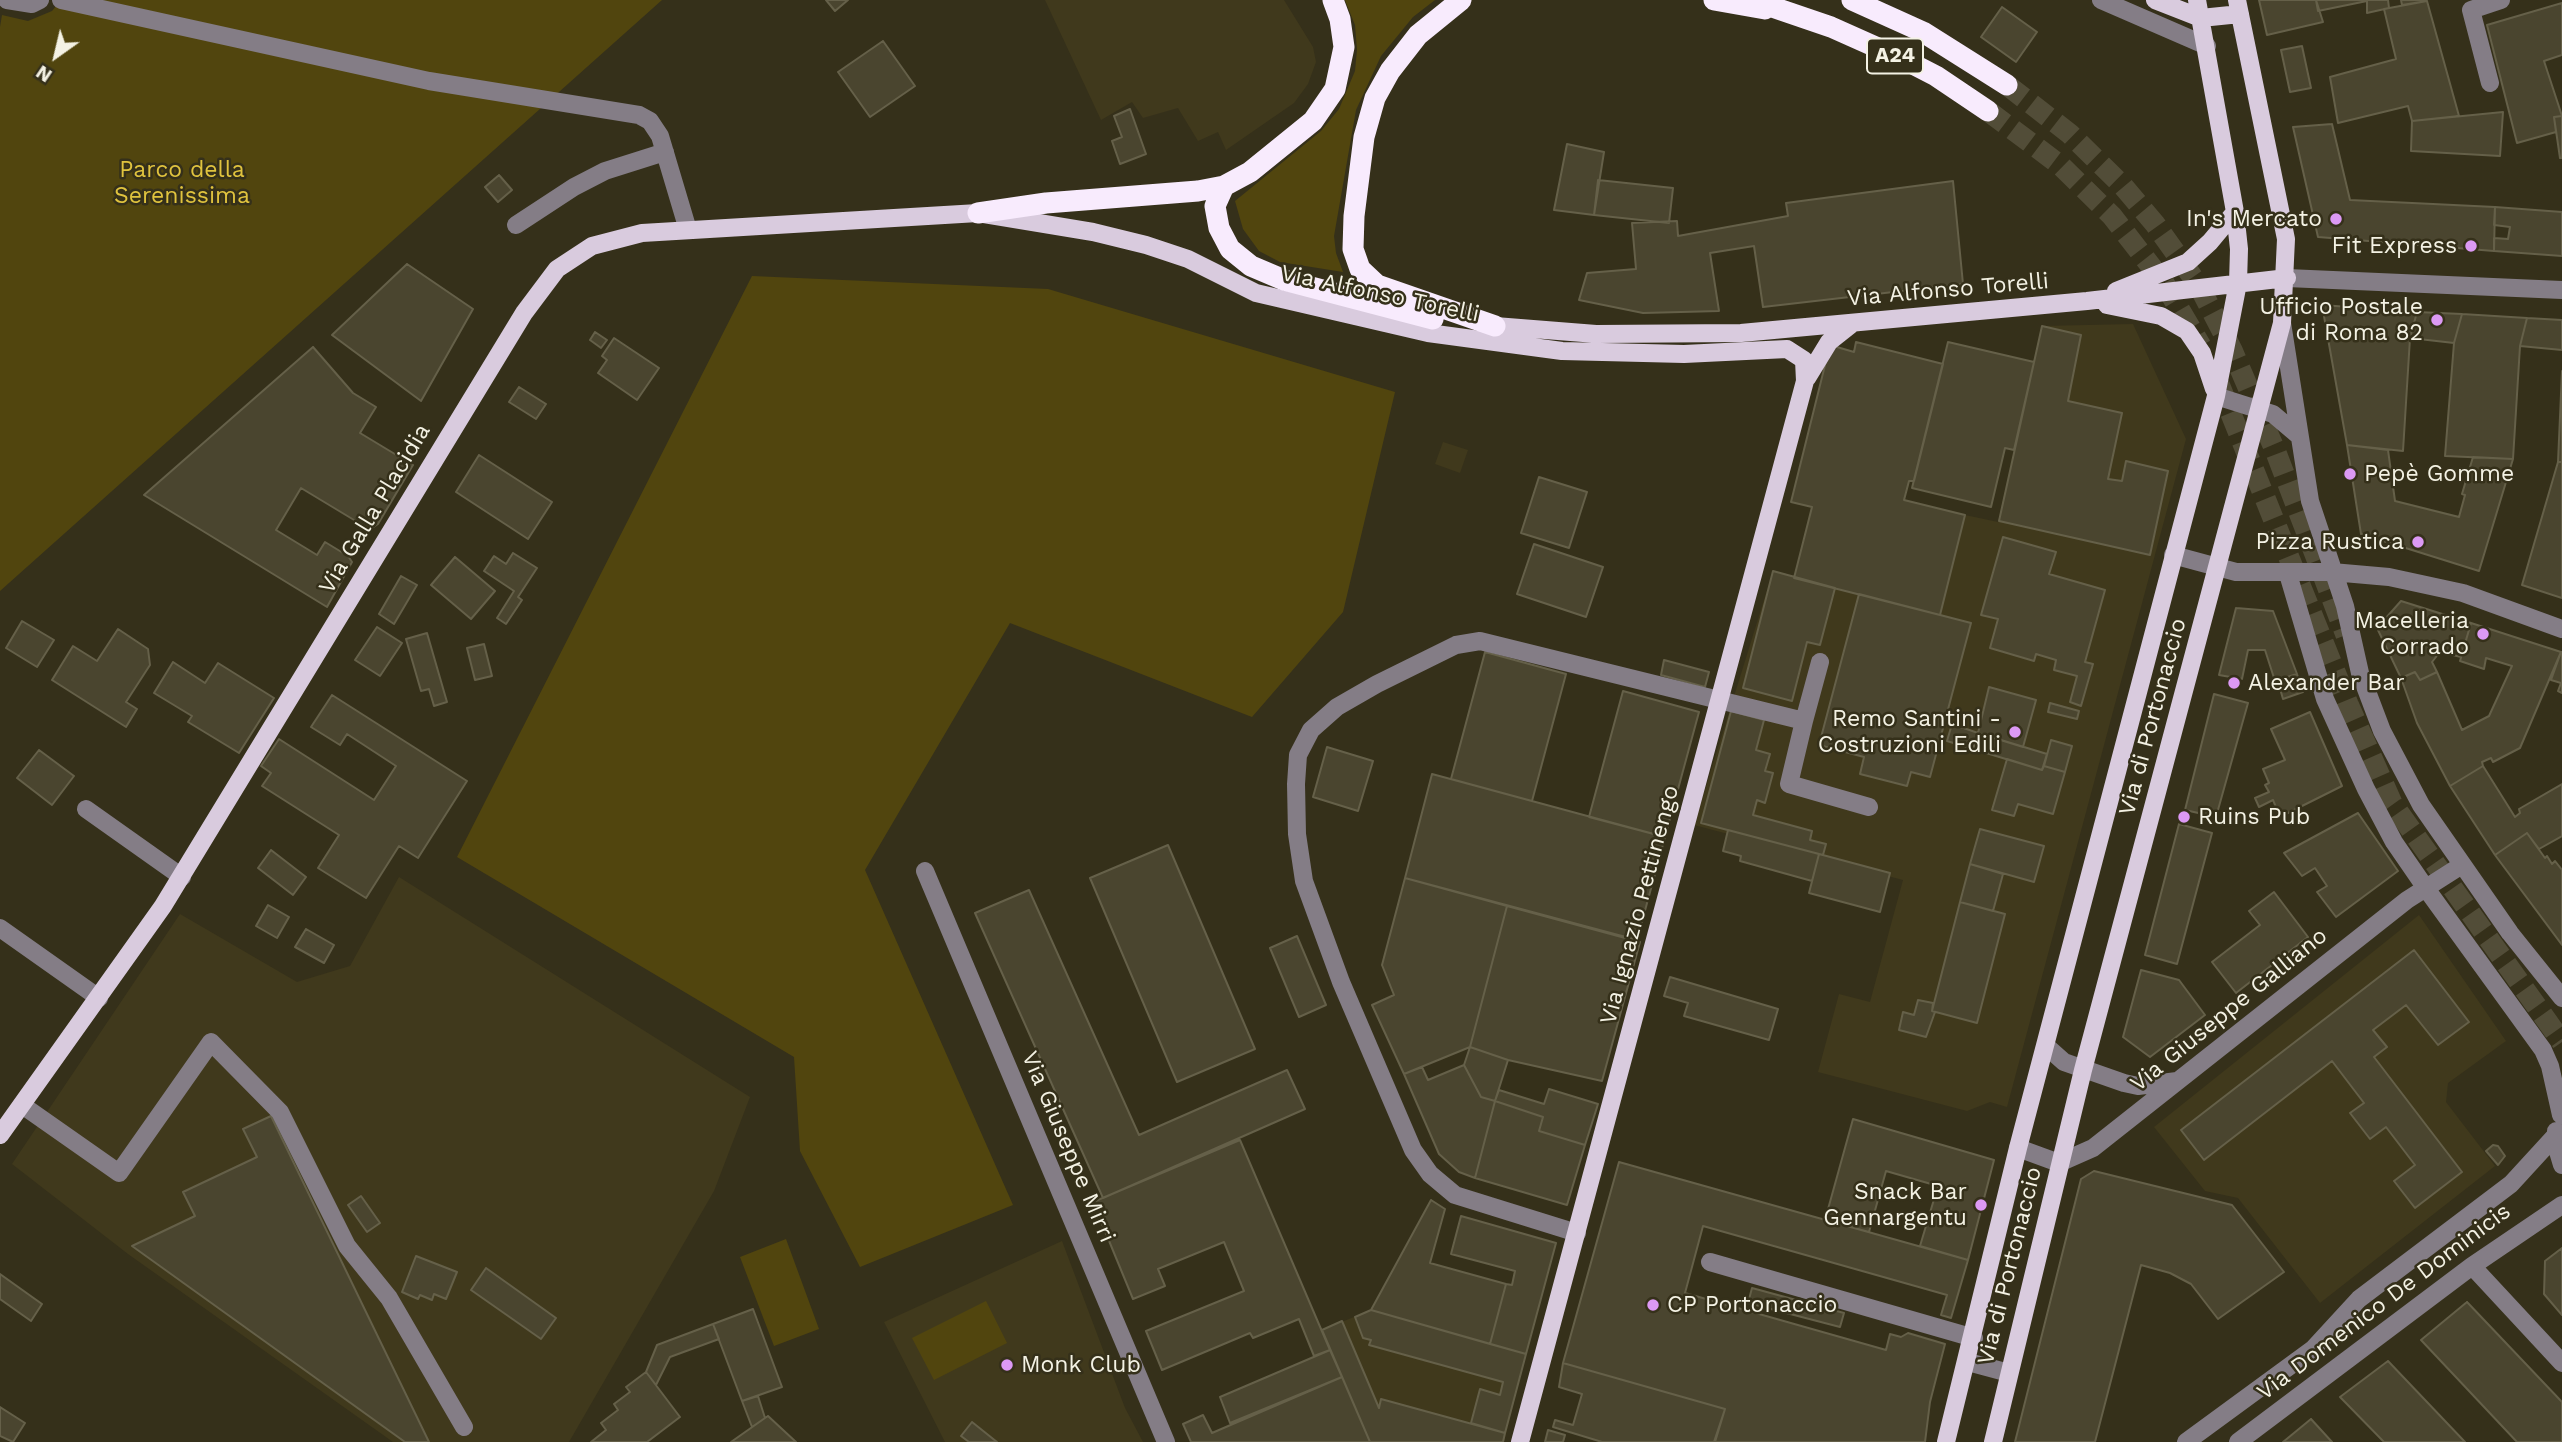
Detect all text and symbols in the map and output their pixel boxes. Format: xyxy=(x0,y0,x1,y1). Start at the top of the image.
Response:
north arrow xyxy=(21,21,91,91)
road number: A24 xyxy=(1867,38,1923,74)
text: N xyxy=(32,60,56,87)
park label: Parco della Serenissima xyxy=(114,156,250,210)
place label: In's Mercato xyxy=(2186,205,2322,233)
marker: In's Mercato xyxy=(2328,211,2344,227)
place label: Fit Express xyxy=(2331,232,2457,260)
marker: Fit Express xyxy=(2463,238,2479,254)
street label: Via Alfonso Torelli xyxy=(1278,259,1482,329)
street label: Via Alfonso Torelli xyxy=(1846,267,2050,313)
place label: Ufficio Postale di Roma 82 xyxy=(2259,293,2423,347)
marker: Ufficio Postale di Roma 82 xyxy=(2429,312,2445,328)
street label: Via Galla Placidia xyxy=(313,419,437,599)
place label: Pepè Gomme xyxy=(2364,460,2514,488)
marker: Pepè Gomme xyxy=(2342,466,2358,482)
place label: Pizza Rustica xyxy=(2255,528,2404,556)
marker: Pizza Rustica xyxy=(2410,534,2426,550)
place label: Macelleria Corrado xyxy=(2354,607,2469,661)
street label: Via di Portonaccio xyxy=(2113,615,2193,819)
marker: Macelleria Corrado xyxy=(2475,626,2491,642)
place label: Alexander Bar xyxy=(2248,669,2405,697)
marker: Alexander Bar xyxy=(2226,675,2242,691)
place label: Remo Santini - Costruzioni Edili xyxy=(1818,705,2001,759)
marker: Remo Santini - Costruzioni Edili xyxy=(2007,724,2023,740)
street label: Via Ignazio Pettinengo xyxy=(1595,782,1685,1028)
place label: Ruins Pub xyxy=(2198,803,2310,831)
marker: Ruins Pub xyxy=(2176,809,2192,825)
street label: Via Giuseppe Galliano xyxy=(2125,922,2333,1098)
street label: Via Giuseppe Mirri xyxy=(1015,1047,1121,1247)
street label: Via di Portonaccio xyxy=(1972,1164,2048,1368)
place label: Snack Bar Gennargentu xyxy=(1823,1178,1967,1232)
marker: Snack Bar Gennargentu xyxy=(1973,1197,1989,1213)
street label: Via Domenico De Dominicis xyxy=(2252,1198,2516,1406)
place label: CP Portonaccio xyxy=(1667,1291,1837,1319)
marker: CP Portonaccio xyxy=(1645,1297,1661,1313)
place label: Monk Club xyxy=(1021,1351,1141,1379)
marker: Monk Club xyxy=(999,1357,1015,1373)

